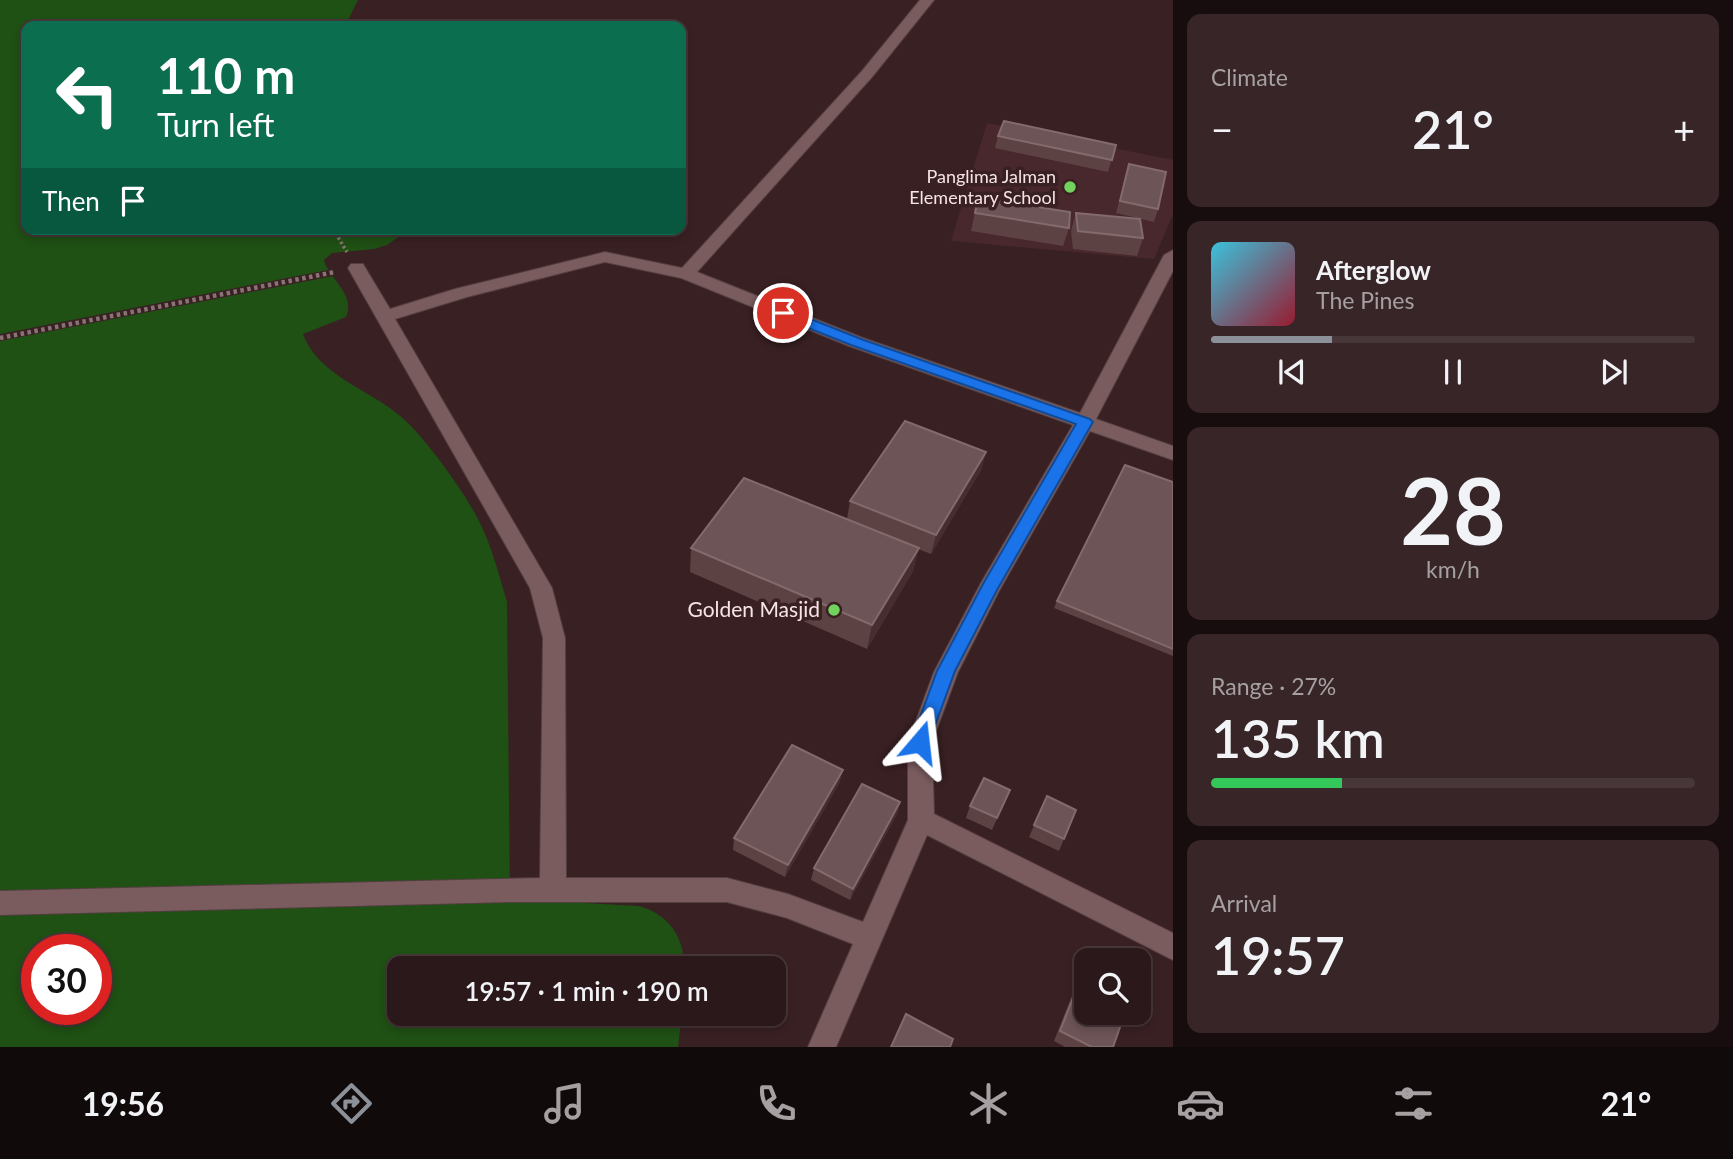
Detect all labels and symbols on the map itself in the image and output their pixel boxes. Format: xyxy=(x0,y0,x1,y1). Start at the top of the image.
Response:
place label: Panglima Jalman Elementary School xyxy=(909,165,1056,208)
marker: Panglima Jalman Elementary School xyxy=(1062,179,1078,195)
pin xyxy=(753,283,813,343)
place label: Golden Masjid xyxy=(687,596,820,621)
marker: Golden Masjid xyxy=(826,602,842,618)
position arrow xyxy=(883,705,957,779)
speed limit sign: 30 xyxy=(21,934,112,1025)

